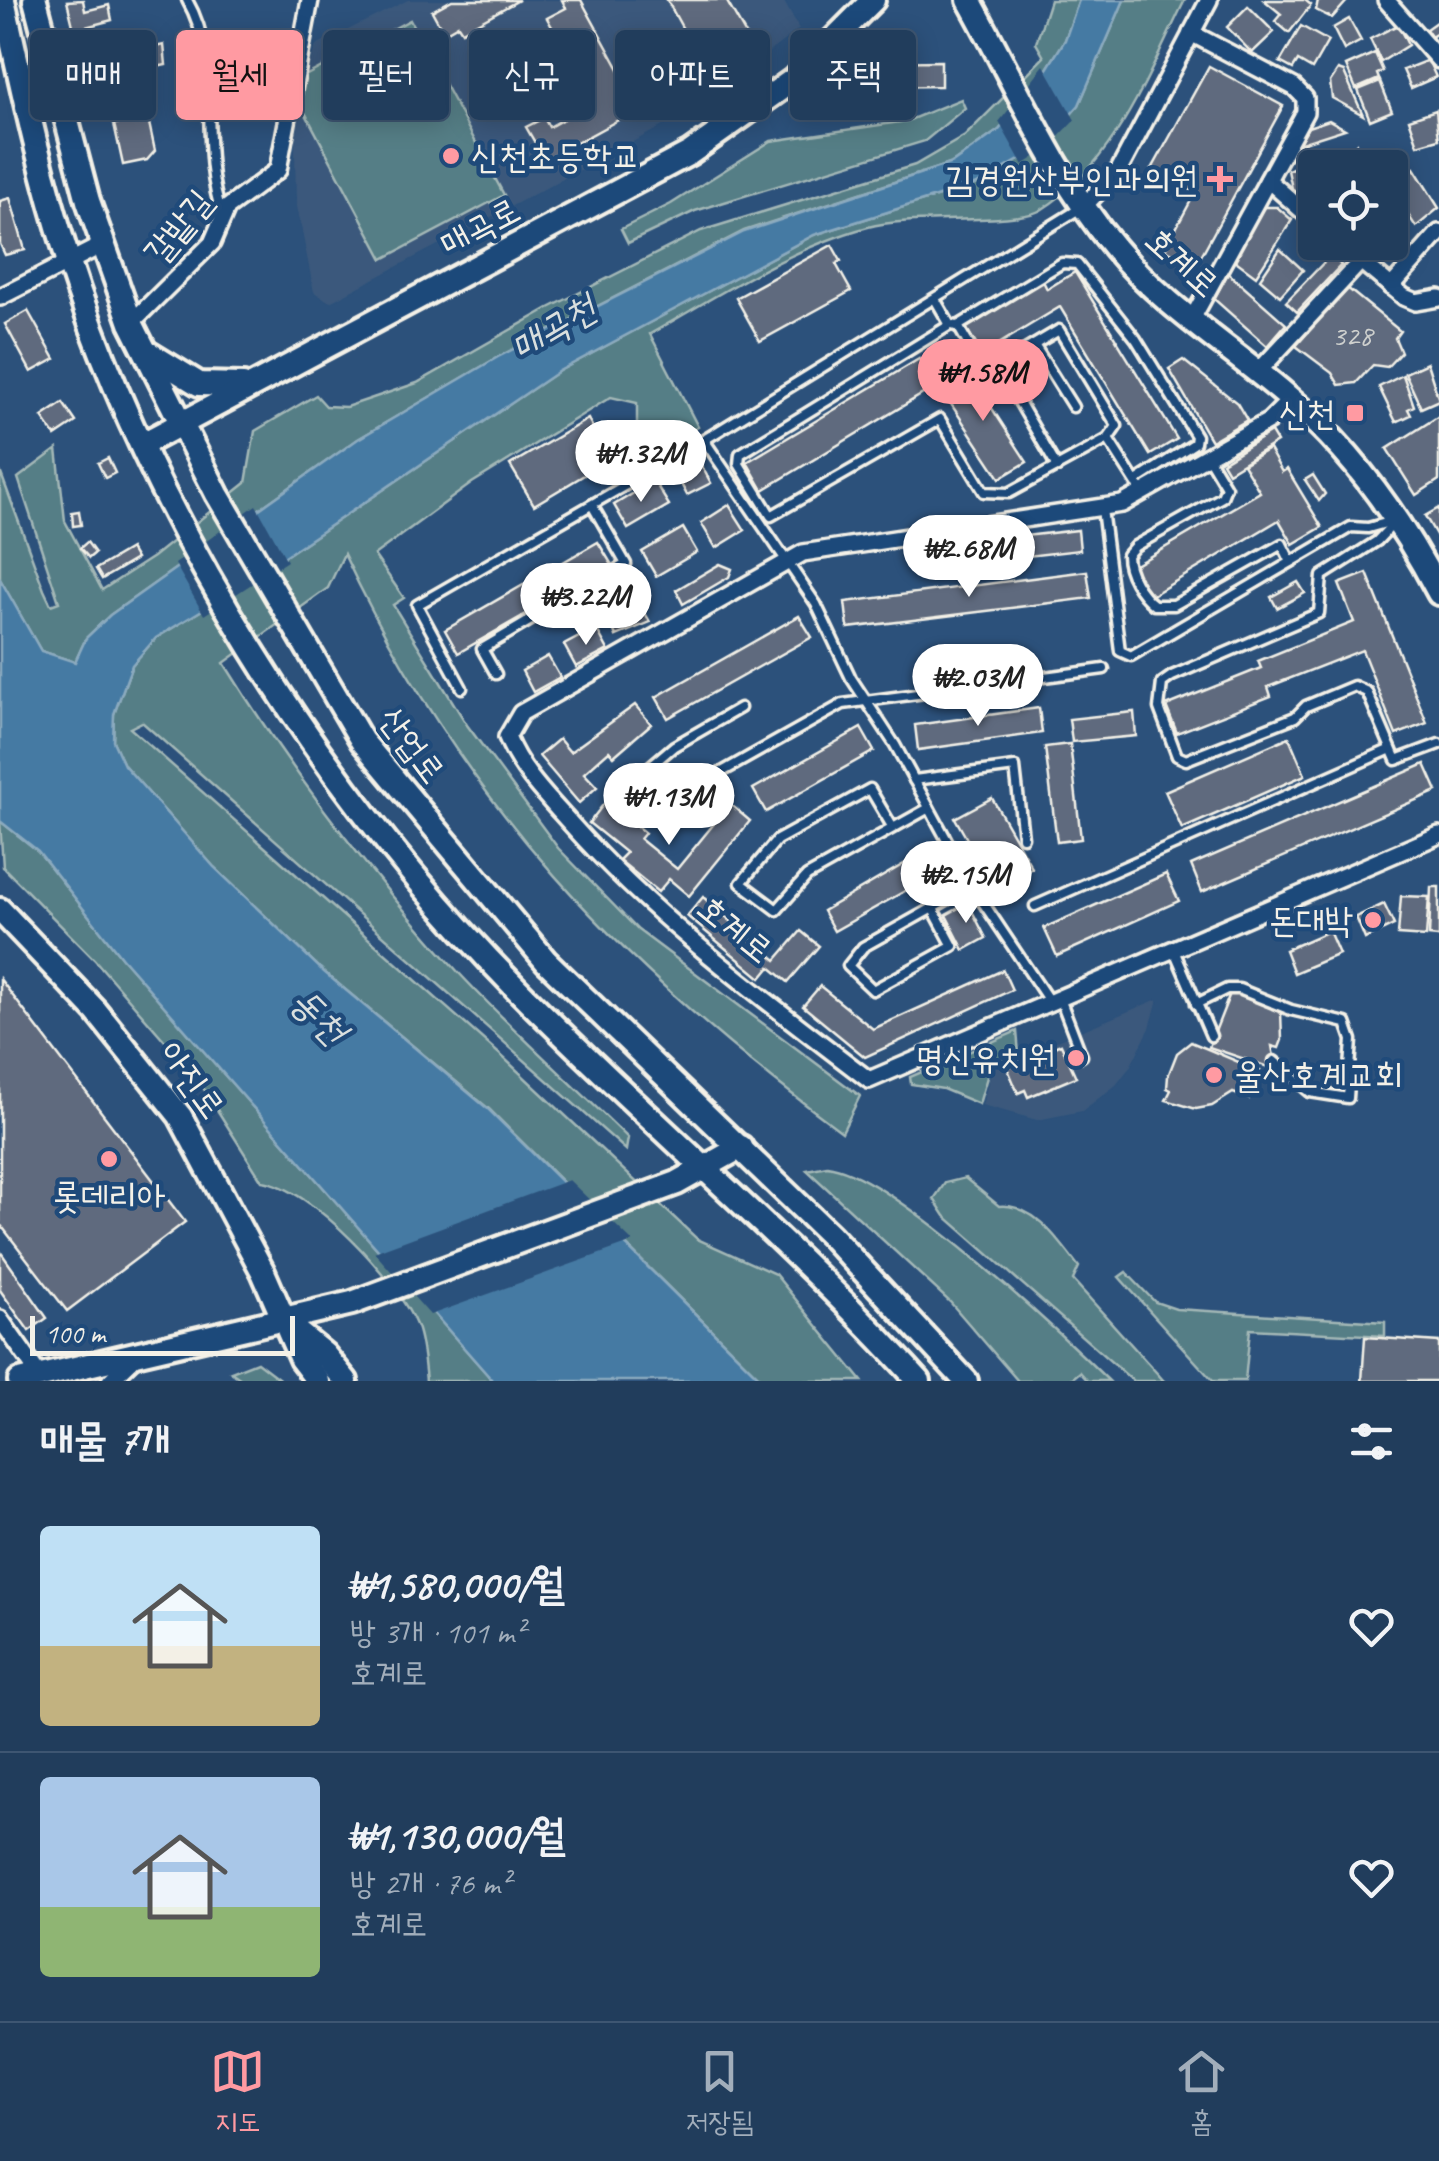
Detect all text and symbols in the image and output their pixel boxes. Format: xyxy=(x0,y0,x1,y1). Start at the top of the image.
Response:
chip: 매매 xyxy=(30,30,156,120)
chip: 월세 xyxy=(176,30,303,120)
chip: 필터 xyxy=(323,30,449,120)
chip: 신규 xyxy=(469,30,595,120)
chip: 아파트 xyxy=(615,30,770,120)
chip: 주택 xyxy=(790,30,916,120)
place label: 신천초등학교 xyxy=(471,134,640,179)
marker: 신천초등학교 xyxy=(440,145,462,167)
map controls xyxy=(1298,150,1408,260)
button: locate xyxy=(1298,150,1408,260)
place label: 김경원산부인과의원 xyxy=(945,157,1198,202)
marker: 김경원산부인과의원 xyxy=(1207,166,1233,192)
street label: 갈밭길 xyxy=(134,180,222,274)
street label: 매곡로 xyxy=(432,187,528,267)
street label: 호계로 xyxy=(1136,217,1228,307)
water label: 매곡천 xyxy=(502,282,607,372)
house number: 328 xyxy=(1332,316,1375,354)
pin: ₩1.58M xyxy=(902,339,1064,424)
text: ₩1.58M xyxy=(940,351,1026,392)
place label: 신천 xyxy=(1279,391,1335,436)
marker: 신천 xyxy=(1344,402,1366,424)
pin: ₩1.32M xyxy=(560,420,722,505)
text: ₩1.32M xyxy=(597,432,685,473)
pin: ₩2.68M xyxy=(888,515,1050,600)
text: ₩2.68M xyxy=(925,527,1013,568)
pin: ₩3.22M xyxy=(505,563,667,648)
text: ₩3.22M xyxy=(542,575,630,616)
pin: ₩2.03M xyxy=(897,644,1059,729)
text: ₩2.03M xyxy=(934,656,1022,697)
street label: 산업로 xyxy=(369,698,455,792)
pin: ₩1.13M xyxy=(588,763,750,848)
text: ₩1.13M xyxy=(625,775,713,816)
pin: ₩2.15M xyxy=(885,841,1047,926)
text: ₩2.15M xyxy=(923,853,1009,894)
street label: 호계로 xyxy=(688,885,782,973)
place label: 돈대박 xyxy=(1269,898,1353,943)
marker: 돈대박 xyxy=(1362,909,1384,931)
water label: 동천 xyxy=(281,978,360,1057)
street label: 아진로 xyxy=(149,1033,235,1127)
place label: 명신유치원 xyxy=(915,1036,1056,1081)
marker: 명신유치원 xyxy=(1065,1047,1087,1069)
place label: 울산호계교회 xyxy=(1234,1053,1403,1098)
marker: 울산호계교회 xyxy=(1203,1064,1225,1086)
marker: 롯데리아 xyxy=(98,1148,120,1170)
place label: 롯데리아 xyxy=(53,1174,165,1219)
scale bar xyxy=(30,1311,295,1356)
text: 100 m xyxy=(45,1316,105,1351)
text: 매물 7개 xyxy=(40,1414,170,1467)
icon: filters xyxy=(1344,1414,1399,1469)
text: ₩1,580,000/월 xyxy=(350,1558,565,1611)
icon: home xyxy=(120,1566,240,1686)
icon: heart xyxy=(1344,1599,1399,1654)
text: 방 3개 · 101 m² xyxy=(350,1612,524,1653)
text: 호계로 xyxy=(350,1653,427,1694)
text: ₩1,130,000/월 xyxy=(350,1809,566,1862)
icon: home xyxy=(120,1817,240,1937)
icon: heart xyxy=(1344,1850,1399,1905)
text: 방 2개 · 76 m² xyxy=(350,1863,510,1904)
text: 호계로 xyxy=(350,1904,427,1945)
tab: 지도 xyxy=(210,2044,265,2141)
tab: 저장됨 xyxy=(686,2044,753,2141)
tab: 홈 xyxy=(1174,2044,1229,2141)

